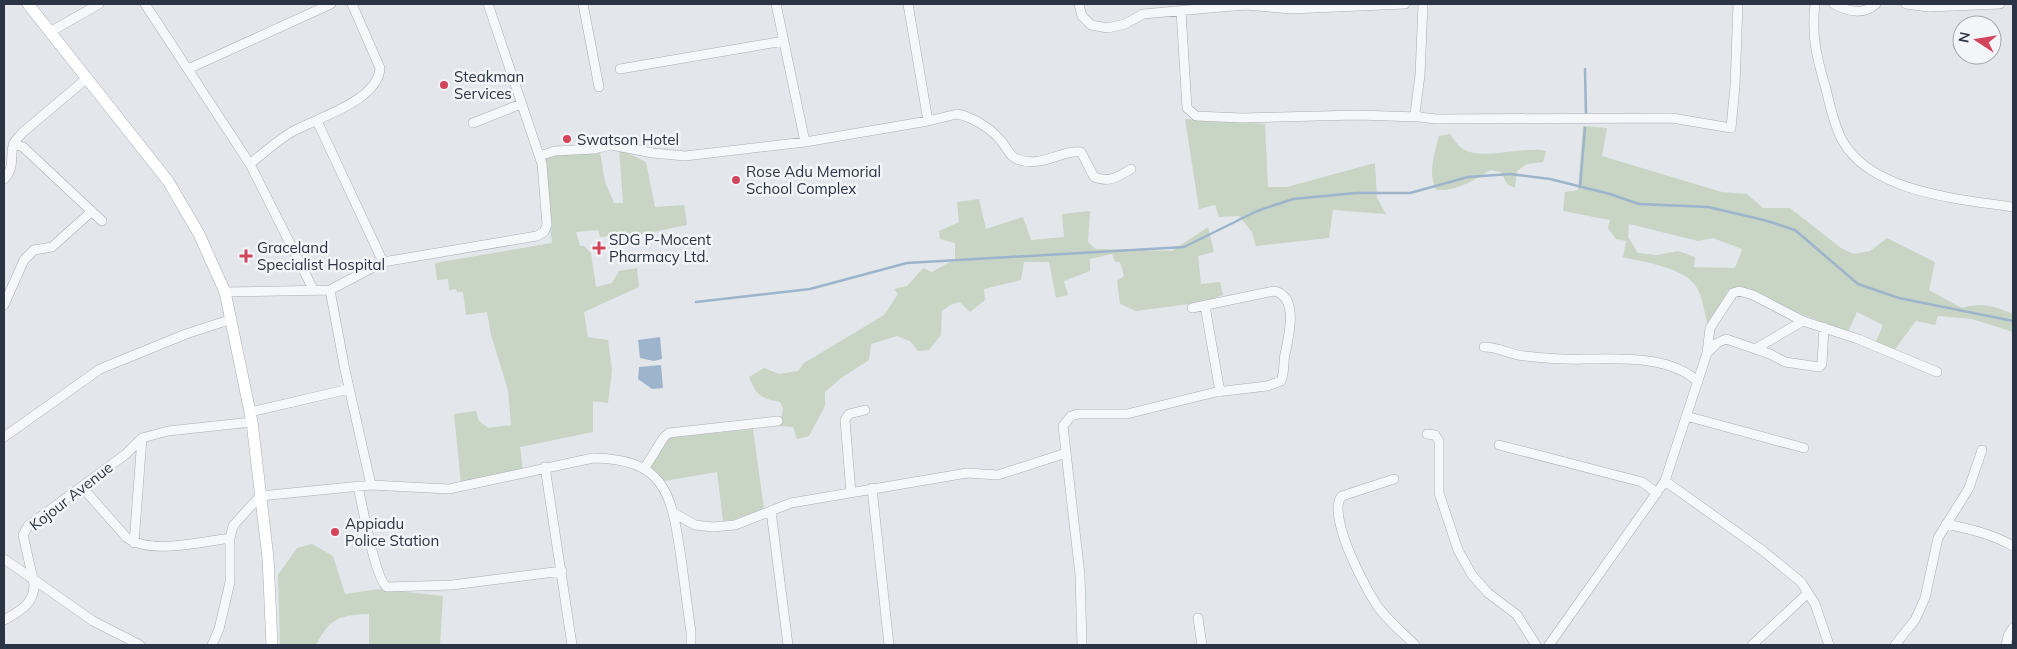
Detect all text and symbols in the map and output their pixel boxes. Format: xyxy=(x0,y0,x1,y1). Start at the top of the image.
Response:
north arrow xyxy=(1952,15,2002,65)
text: N xyxy=(1954,30,1974,44)
place label: Steakman Services xyxy=(454,67,524,103)
marker: Steakman Services xyxy=(438,79,450,91)
place label: Swatson Hotel xyxy=(577,130,679,149)
marker: Swatson Hotel xyxy=(561,133,573,145)
place label: Rose Adu Memorial School Complex xyxy=(746,162,881,198)
marker: Rose Adu Memorial School Complex xyxy=(730,174,742,186)
place label: SDG P-Mocent Pharmacy Ltd. xyxy=(609,230,711,266)
place label: Graceland Specialist Hospital xyxy=(257,238,385,274)
marker: SDG P-Mocent Pharmacy Ltd. xyxy=(593,242,605,254)
marker: Graceland Specialist Hospital xyxy=(239,249,253,263)
street label: Kojour Avenue xyxy=(26,458,116,534)
place label: Appiadu Police Station xyxy=(345,514,439,550)
marker: Appiadu Police Station xyxy=(329,526,341,538)

